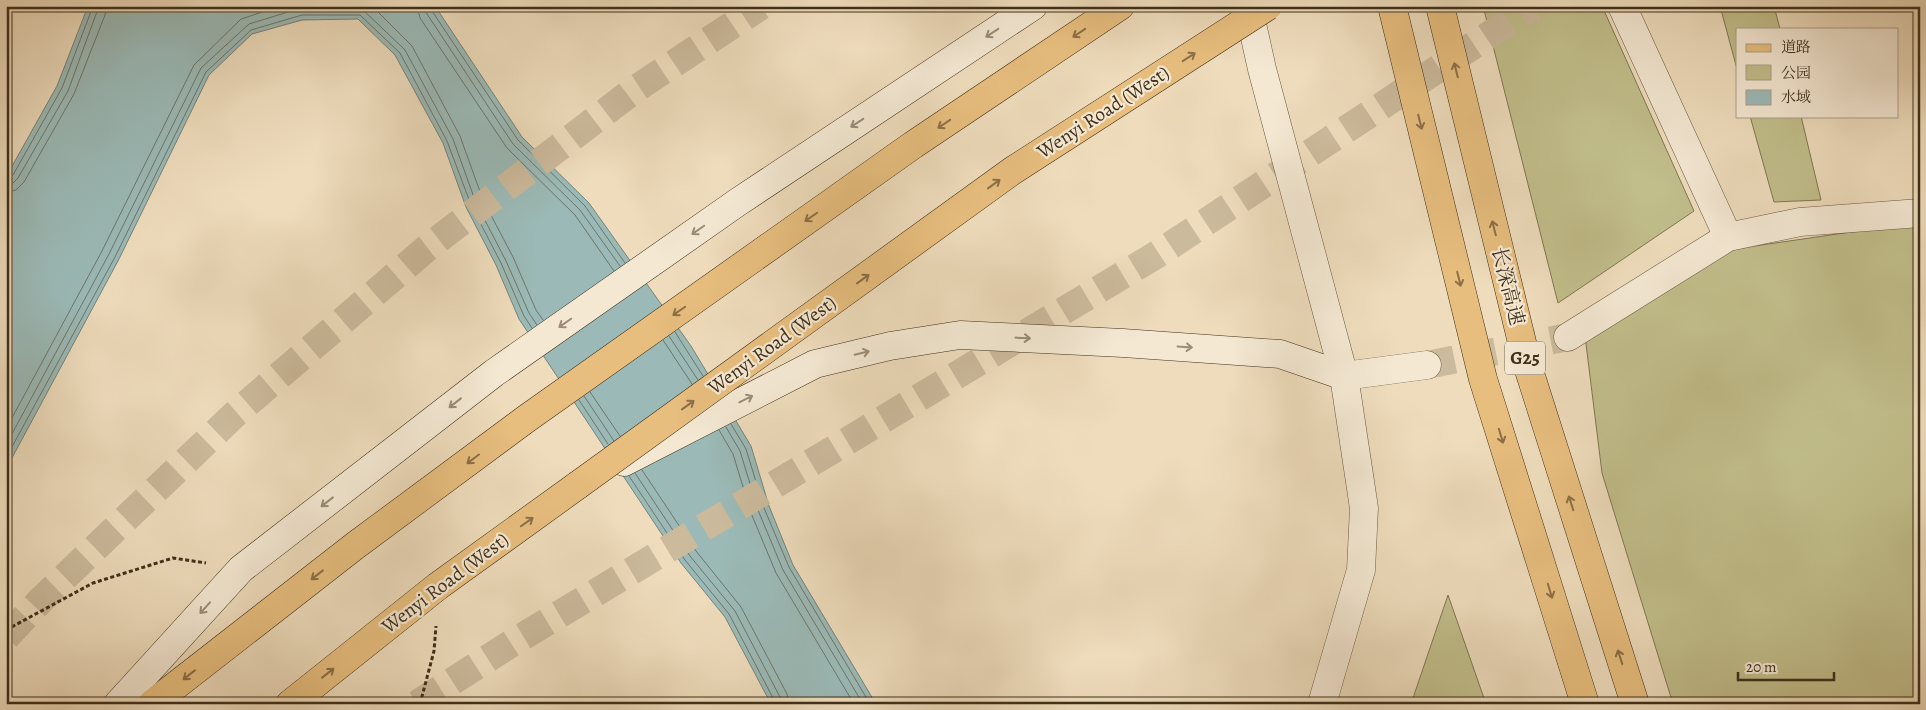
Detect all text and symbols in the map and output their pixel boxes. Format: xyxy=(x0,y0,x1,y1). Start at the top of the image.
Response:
one-way arrow xyxy=(986,28,1000,38)
one-way arrow xyxy=(1072,28,1086,39)
legend xyxy=(1736,28,1898,118)
text: 道路 xyxy=(1781,37,1811,57)
one-way arrow xyxy=(1182,52,1196,62)
street label: Wenyi Road (West) xyxy=(1031,59,1174,165)
one-way arrow xyxy=(1451,63,1460,79)
text: 公园 xyxy=(1781,63,1811,83)
text: 水域 xyxy=(1781,87,1811,107)
one-way arrow xyxy=(1416,113,1425,129)
one-way arrow xyxy=(850,118,864,128)
one-way arrow xyxy=(938,119,952,129)
one-way arrow xyxy=(987,179,1001,189)
one-way arrow xyxy=(804,212,818,222)
one-way arrow xyxy=(1489,221,1498,237)
one-way arrow xyxy=(691,225,705,235)
street label: 长深高速 xyxy=(1485,244,1531,328)
one-way arrow xyxy=(1455,271,1464,287)
one-way arrow xyxy=(855,274,869,285)
street label: Wenyi Road (West) xyxy=(702,289,842,401)
one-way arrow xyxy=(672,306,686,316)
one-way arrow xyxy=(558,318,572,328)
one-way arrow xyxy=(1014,333,1031,343)
road number: G25 xyxy=(1505,342,1545,374)
one-way arrow xyxy=(1177,343,1193,352)
one-way arrow xyxy=(854,348,870,357)
one-way arrow xyxy=(738,394,753,403)
one-way arrow xyxy=(449,397,462,408)
one-way arrow xyxy=(681,400,694,411)
one-way arrow xyxy=(1497,428,1506,444)
one-way arrow xyxy=(467,453,480,464)
one-way arrow xyxy=(1566,495,1575,511)
one-way arrow xyxy=(321,497,334,508)
one-way arrow xyxy=(519,517,533,527)
street label: Wenyi Road (West) xyxy=(375,526,514,640)
one-way arrow xyxy=(311,570,324,581)
one-way arrow xyxy=(1545,583,1555,599)
one-way arrow xyxy=(199,602,211,615)
one-way arrow xyxy=(1615,650,1625,666)
scale bar xyxy=(1738,650,1835,682)
text: 20 m xyxy=(1746,657,1777,677)
one-way arrow xyxy=(321,668,334,679)
one-way arrow xyxy=(182,670,196,680)

